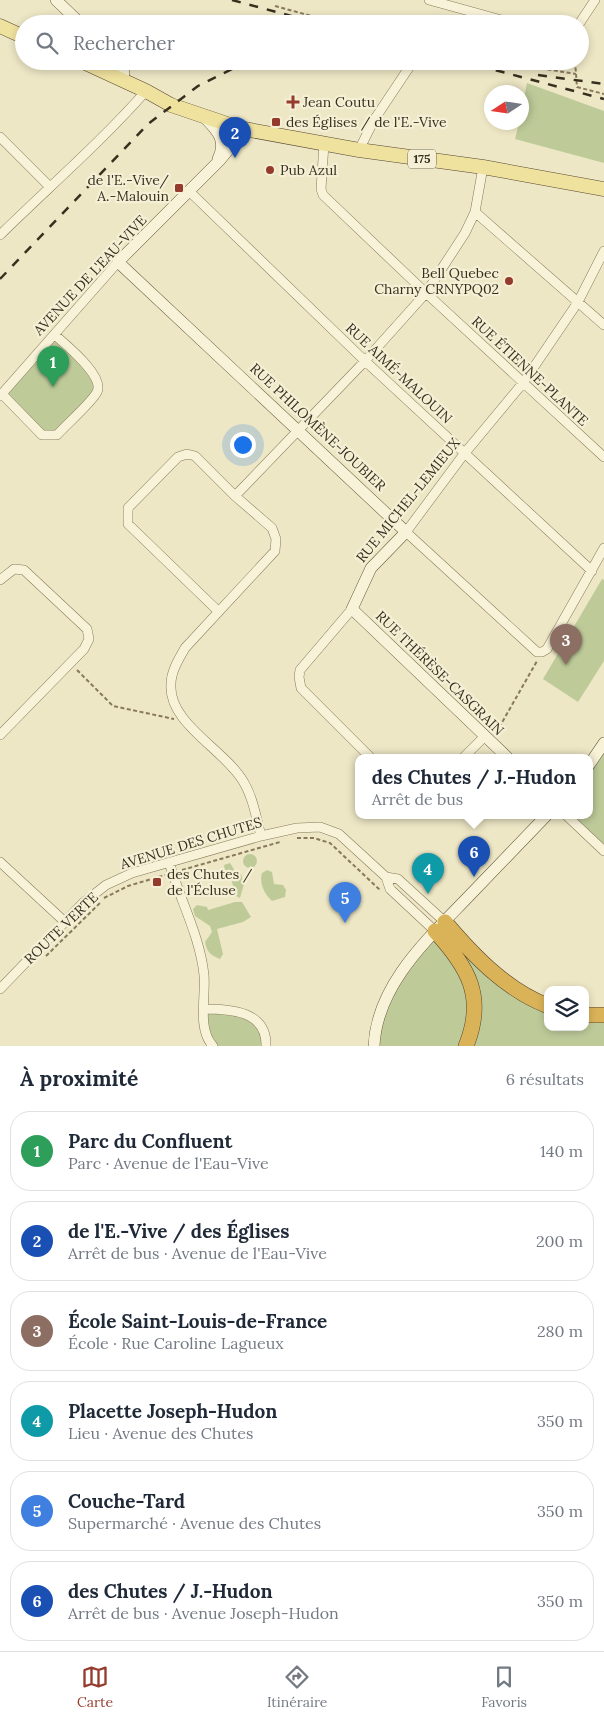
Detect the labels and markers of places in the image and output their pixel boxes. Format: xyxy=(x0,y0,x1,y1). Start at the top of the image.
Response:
place label: Jean Coutu xyxy=(302,93,375,111)
marker: Jean Coutu xyxy=(287,96,299,108)
place label: des Églises / de l'E.-Vive xyxy=(286,113,447,131)
marker: des Églises / de l'E.-Vive xyxy=(270,116,282,128)
pin: 2 xyxy=(219,117,251,158)
place label: Pub Azul xyxy=(280,161,337,179)
marker: Pub Azul xyxy=(264,164,276,176)
place label: de l'E.-Vive/ A.-Malouin xyxy=(87,171,169,205)
marker: de l'E.-Vive/ A.-Malouin xyxy=(173,182,185,194)
place label: Bell Quebec Charny CRNYPQ02 xyxy=(374,264,499,298)
marker: Bell Quebec Charny CRNYPQ02 xyxy=(503,275,515,287)
pin: 1 xyxy=(37,346,69,387)
pin: 3 xyxy=(550,624,582,665)
pin: 6 xyxy=(458,836,490,877)
pin: 4 xyxy=(412,853,444,894)
place label: des Chutes / de l'Écluse xyxy=(167,865,253,899)
marker: des Chutes / de l'Écluse xyxy=(151,876,163,888)
pin: 5 xyxy=(329,882,361,923)

